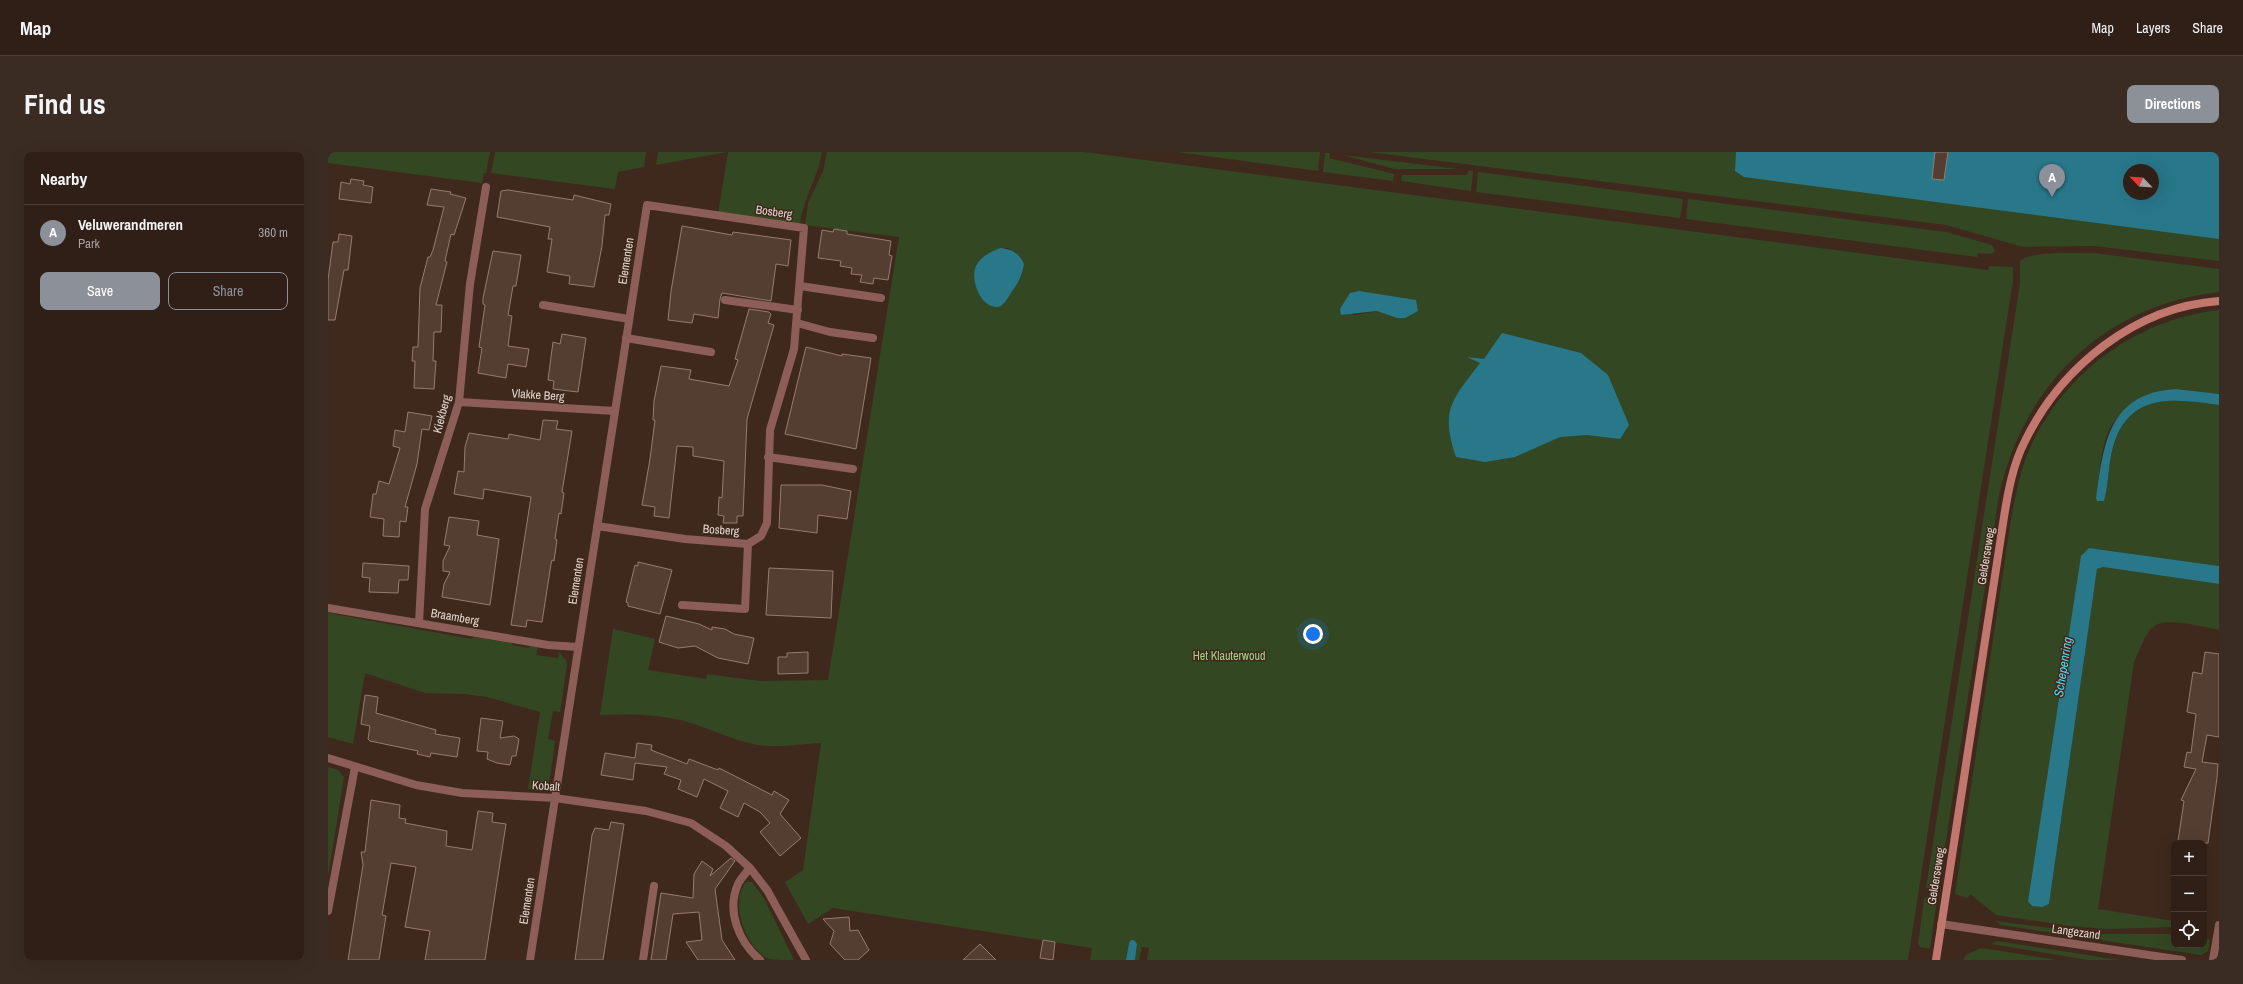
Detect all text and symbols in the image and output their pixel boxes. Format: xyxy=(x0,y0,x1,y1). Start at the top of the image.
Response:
text: Map xyxy=(20,15,51,41)
text: Map xyxy=(2092,19,2114,37)
text: Layers xyxy=(2136,19,2170,37)
text: Share xyxy=(2192,19,2223,37)
text: Find us xyxy=(24,85,106,123)
button: Directions xyxy=(2127,85,2219,123)
pin: A xyxy=(2039,164,2065,197)
north arrow xyxy=(2123,164,2159,200)
text: Nearby xyxy=(40,167,87,190)
street label: Bosberg xyxy=(755,202,794,223)
text: Veluwerandmeren xyxy=(78,214,183,235)
text: A xyxy=(49,224,57,241)
text: 360 m xyxy=(258,224,288,241)
text: Park xyxy=(78,235,100,252)
street label: Elementen xyxy=(614,237,638,285)
button: Save xyxy=(40,272,160,310)
button: Share xyxy=(168,272,288,310)
street label: Vlakke Berg xyxy=(511,385,566,405)
street label: Kiekberg xyxy=(429,392,455,435)
street label: Bosberg xyxy=(702,521,740,539)
street label: Gelderseweg xyxy=(1974,526,1999,586)
street label: Elementen xyxy=(564,557,588,605)
street label: Braamberg xyxy=(430,605,481,629)
your location xyxy=(1303,624,1323,644)
water label: Schepenring xyxy=(2050,636,2076,698)
park label: Het Klauterwoud xyxy=(1193,648,1265,664)
street label: Kobalt xyxy=(532,777,561,795)
map controls xyxy=(2171,840,2207,948)
button: + xyxy=(2171,840,2207,876)
street label: Gelderseweg xyxy=(1924,846,1949,906)
button: − xyxy=(2171,876,2207,912)
street label: Elementen xyxy=(515,877,539,925)
button: locate xyxy=(2171,912,2207,948)
street label: Langezand xyxy=(2051,921,2101,943)

